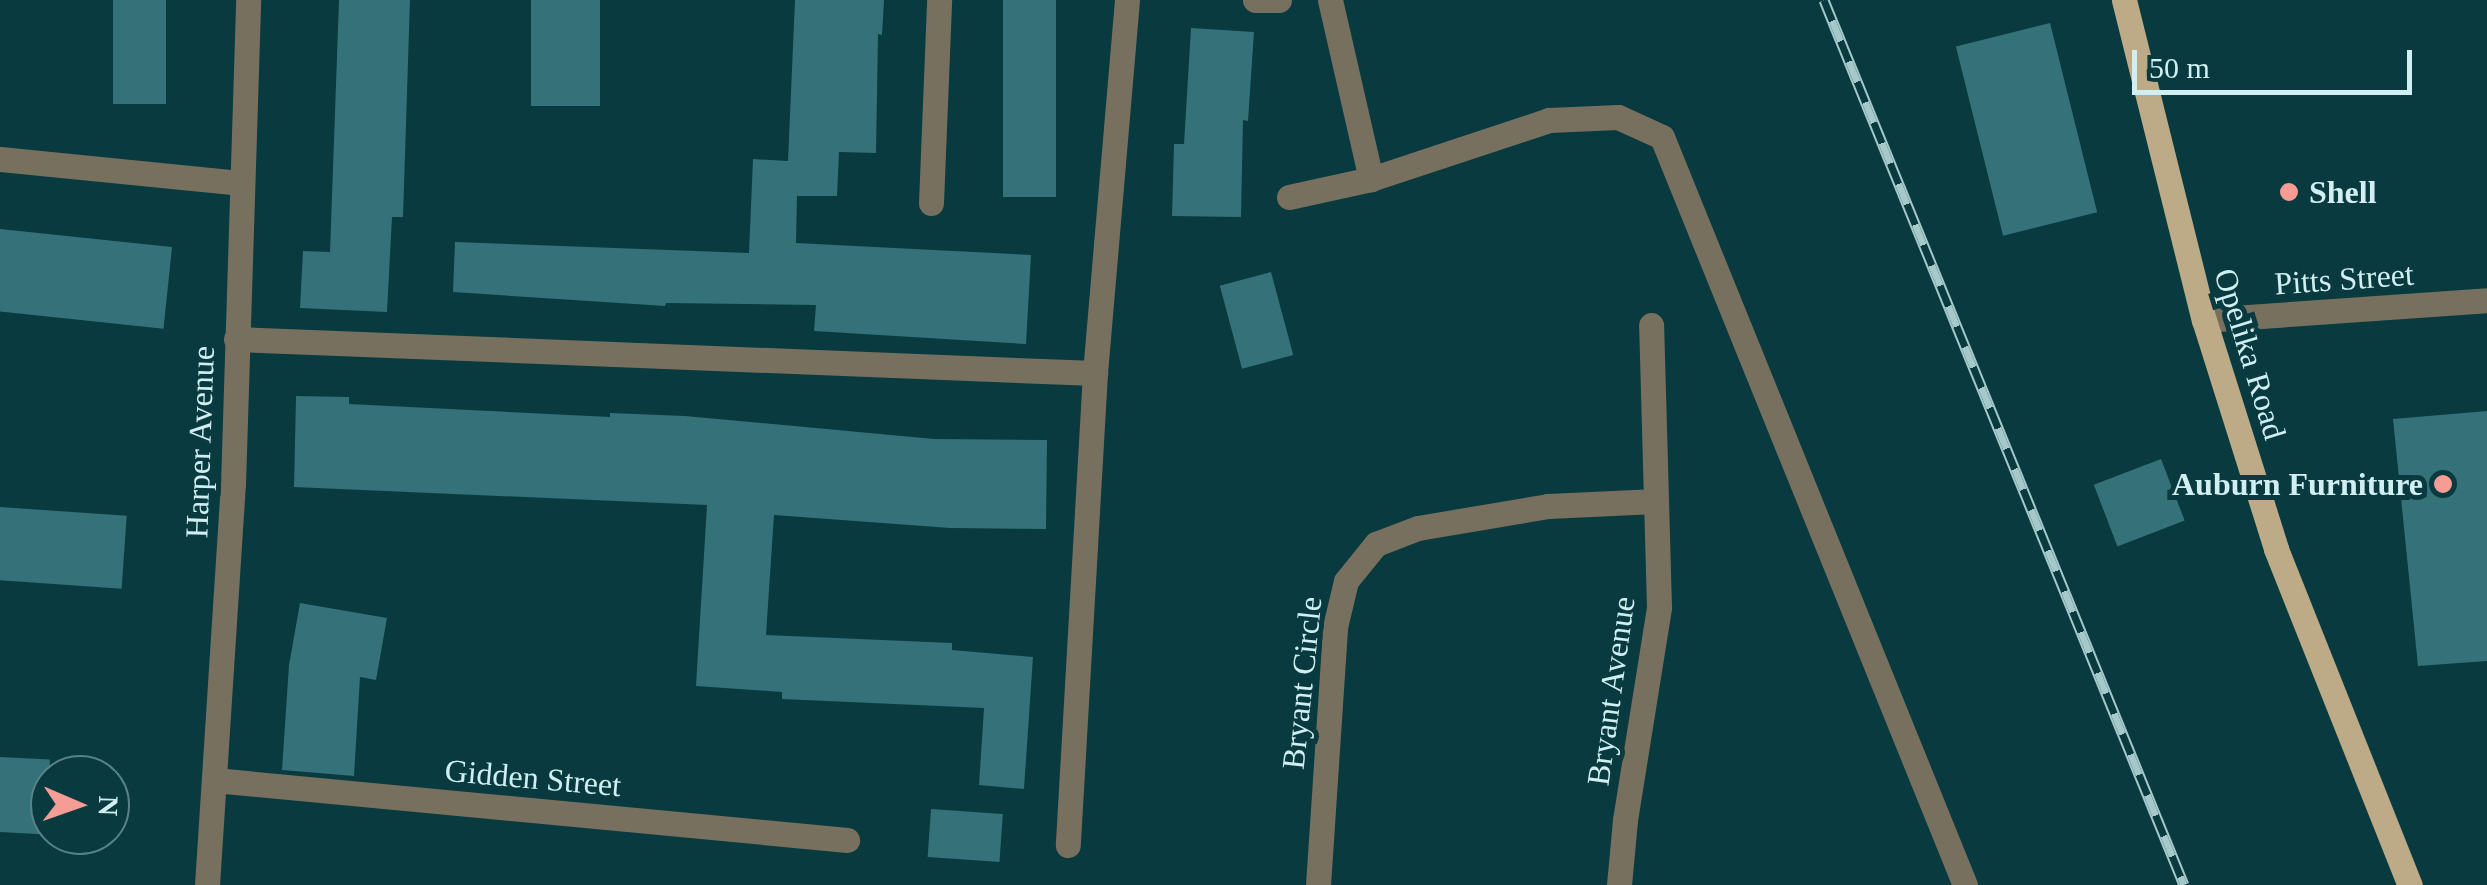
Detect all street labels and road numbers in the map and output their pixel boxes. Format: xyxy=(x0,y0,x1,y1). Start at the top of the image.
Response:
street label: Pitts Street xyxy=(2273,255,2415,303)
street label: Opelika Road xyxy=(2206,264,2294,444)
street label: Harper Avenue xyxy=(177,344,223,540)
street label: Bryant Avenue xyxy=(1579,593,1643,789)
street label: Bryant Circle xyxy=(1274,595,1330,771)
street label: Gidden Street xyxy=(443,751,623,805)

